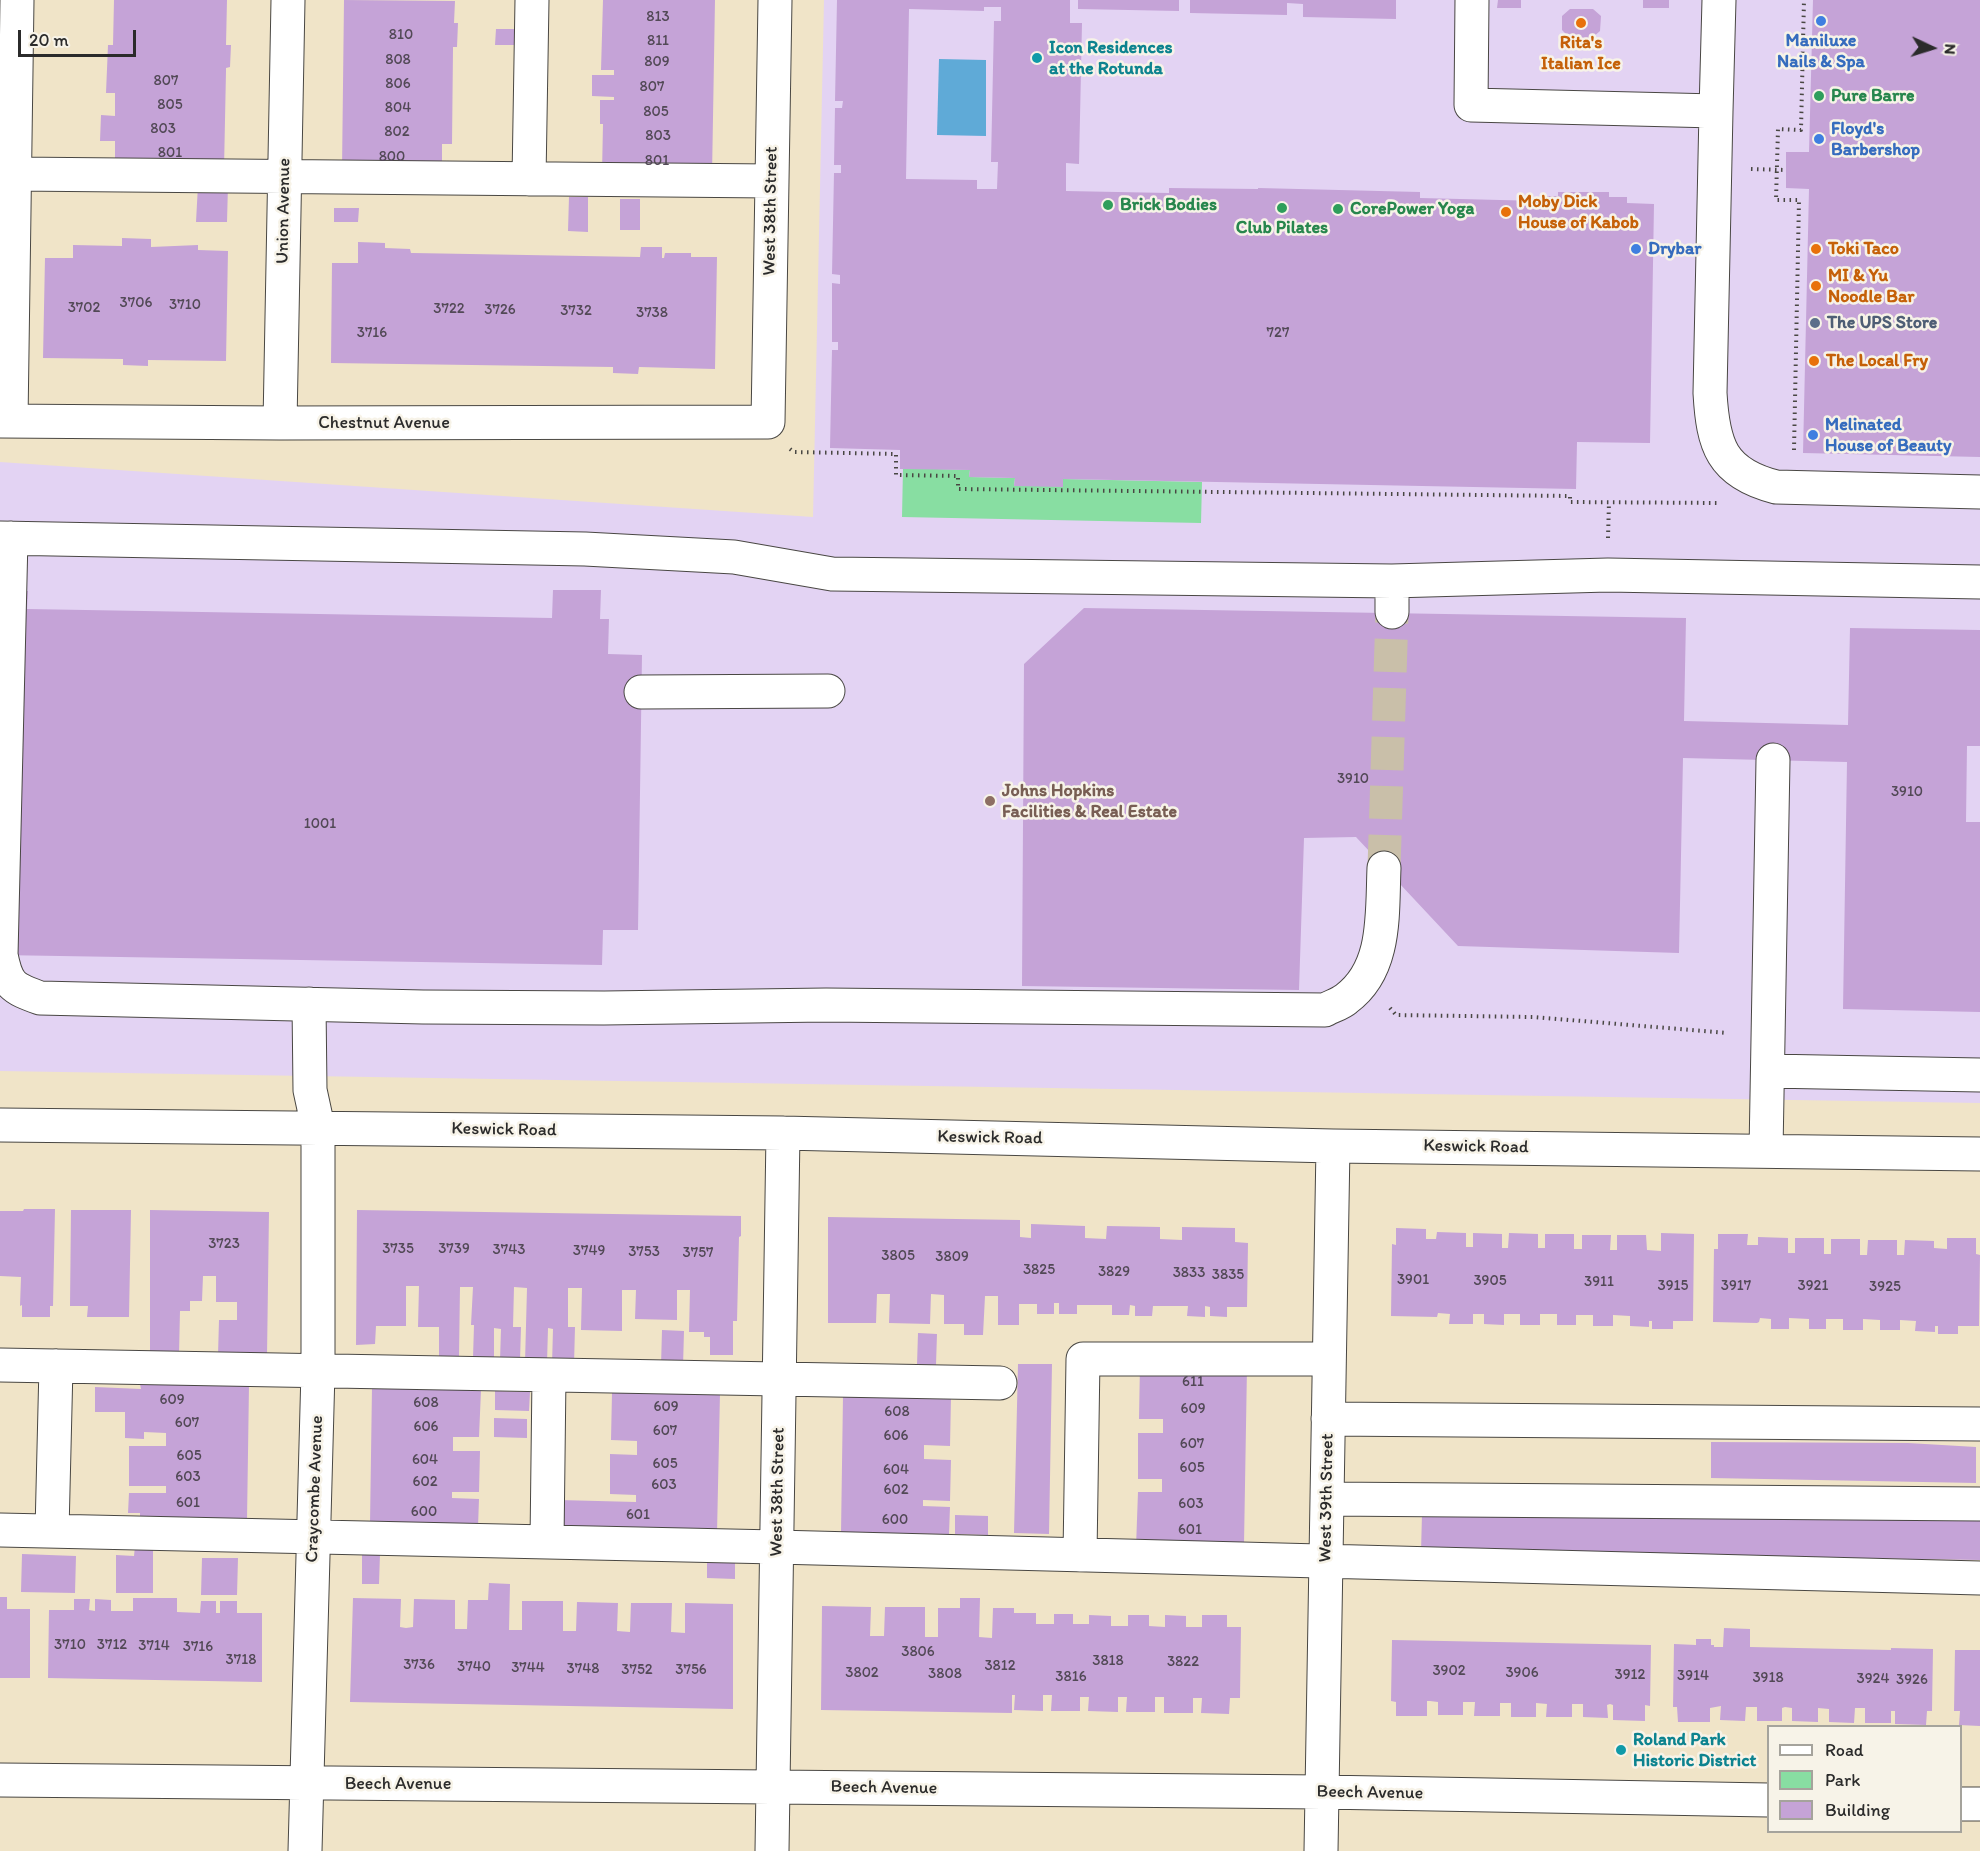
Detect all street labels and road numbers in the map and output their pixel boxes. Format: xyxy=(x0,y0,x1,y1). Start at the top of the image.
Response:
street label: West 38th Street xyxy=(759,146,783,276)
street label: Union Avenue xyxy=(272,158,296,264)
street label: Chestnut Avenue xyxy=(318,412,450,434)
street label: Keswick Road xyxy=(451,1118,557,1142)
street label: Keswick Road xyxy=(937,1126,1043,1150)
street label: Keswick Road xyxy=(1423,1135,1529,1159)
street label: Craycombe Avenue xyxy=(302,1415,328,1563)
street label: West 38th Street xyxy=(766,1427,790,1557)
street label: West 39th Street xyxy=(1315,1433,1339,1563)
street label: Beech Avenue xyxy=(345,1773,451,1795)
street label: Beech Avenue xyxy=(830,1776,938,1800)
street label: Beech Avenue xyxy=(1316,1781,1424,1805)

